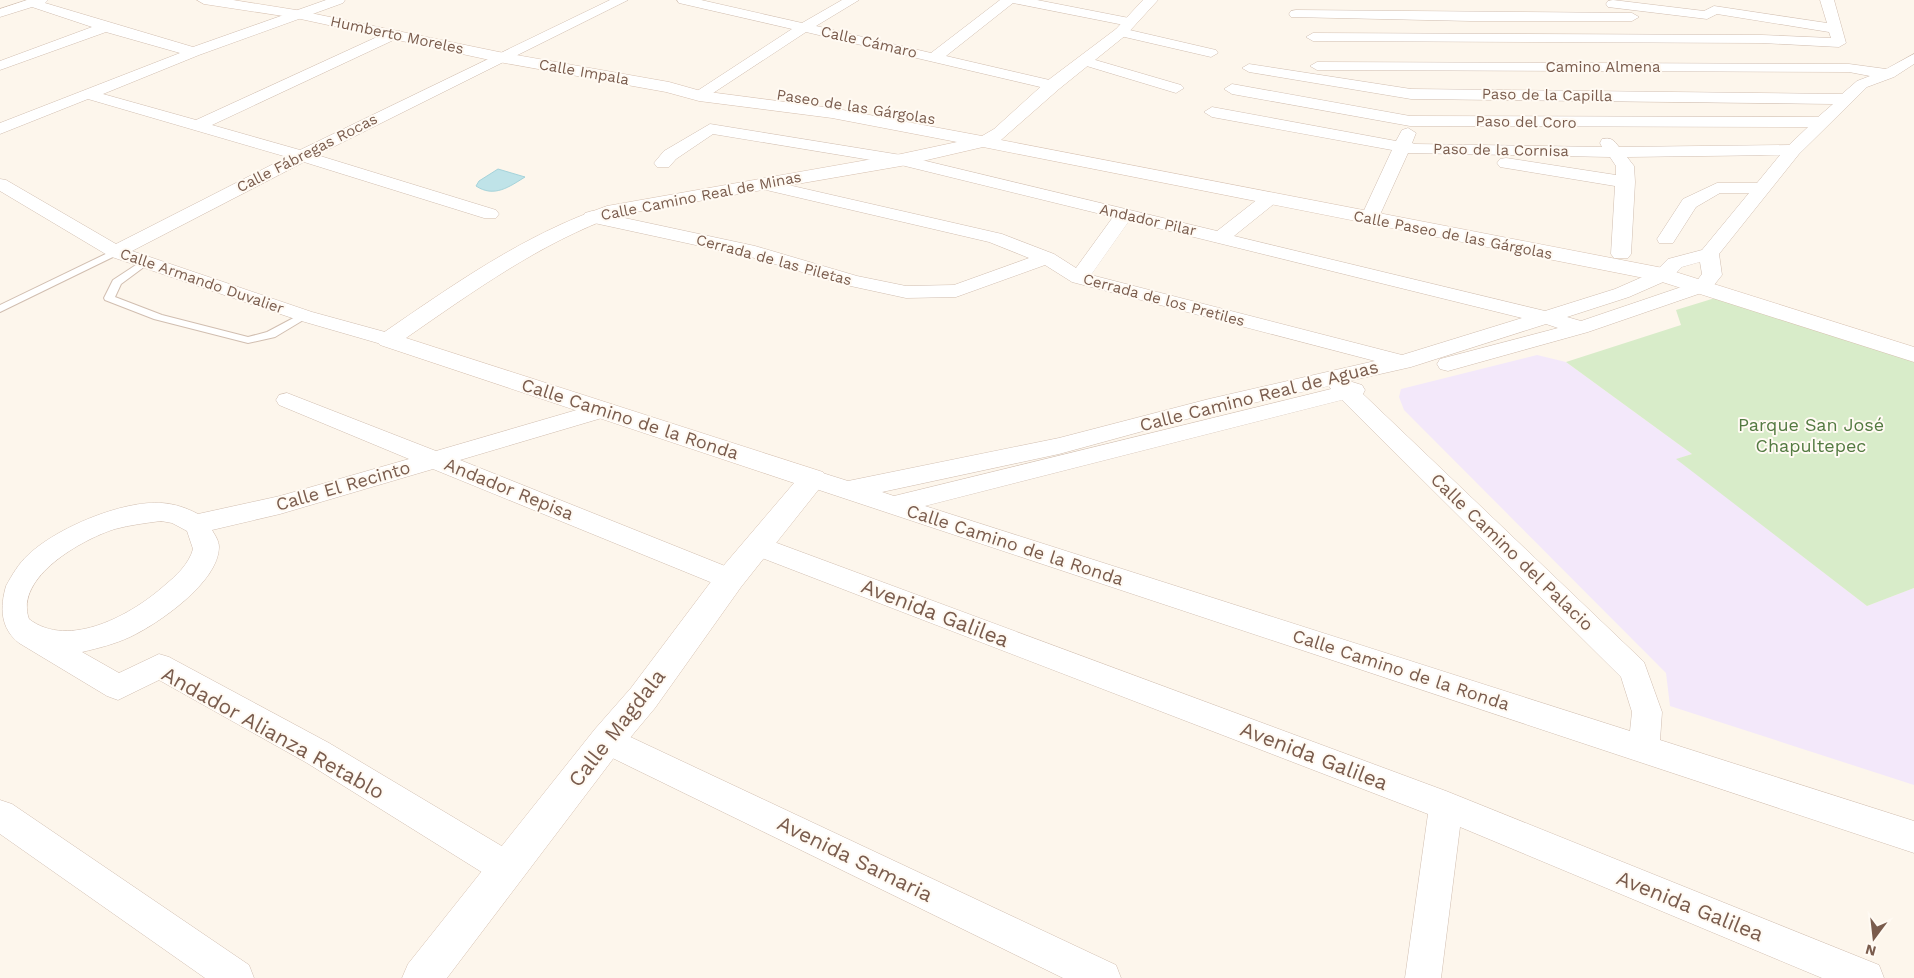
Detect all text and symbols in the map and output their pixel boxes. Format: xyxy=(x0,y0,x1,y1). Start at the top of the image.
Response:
street label: Humberto Moreles xyxy=(329,12,465,58)
street label: Calle Cámaro xyxy=(819,22,919,62)
street label: Calle Impala xyxy=(537,55,631,89)
street label: Camino Almena xyxy=(1545,58,1661,76)
street label: Paso de la Capilla xyxy=(1482,85,1613,105)
street label: Paseo de las Gárgolas xyxy=(775,86,937,128)
street label: Calle Fábregas Rocas xyxy=(234,110,380,196)
street label: Paso del Coro xyxy=(1475,112,1577,132)
street label: Paso de la Cornisa xyxy=(1433,140,1570,160)
street label: Calle Camino Real de Minas xyxy=(599,168,803,224)
street label: Andador Pilar xyxy=(1098,200,1198,240)
street label: Calle Paseo de las Gárgolas xyxy=(1352,207,1554,263)
street label: Cerrada de las Piletas xyxy=(694,231,854,289)
street label: Calle Armando Duvalier xyxy=(118,244,286,318)
street label: Cerrada de los Pretiles xyxy=(1081,270,1247,330)
street label: Calle Camino Real de Aguas xyxy=(1137,356,1380,435)
street label: Calle Camino de la Ronda xyxy=(519,373,741,464)
park label: Parque San José Chapultepec xyxy=(1738,414,1884,456)
street label: Andador Repisa xyxy=(442,453,577,524)
street label: Calle El Recinto xyxy=(273,456,412,515)
street label: Calle Camino del Palacio xyxy=(1427,468,1598,635)
street label: Calle Camino de la Ronda xyxy=(904,499,1126,590)
street label: Avenida Galilea xyxy=(858,573,1013,652)
street label: Calle Camino de la Ronda xyxy=(1290,624,1512,715)
street label: Andador Alianza Retablo xyxy=(157,661,389,804)
street label: Calle Magdala xyxy=(563,664,670,792)
street label: Avenida Galilea xyxy=(1237,716,1392,795)
street label: Avenida Samaria xyxy=(774,810,937,907)
street label: Avenida Galilea xyxy=(1613,865,1767,946)
north arrow xyxy=(1849,913,1899,963)
text: N xyxy=(1864,941,1878,960)

